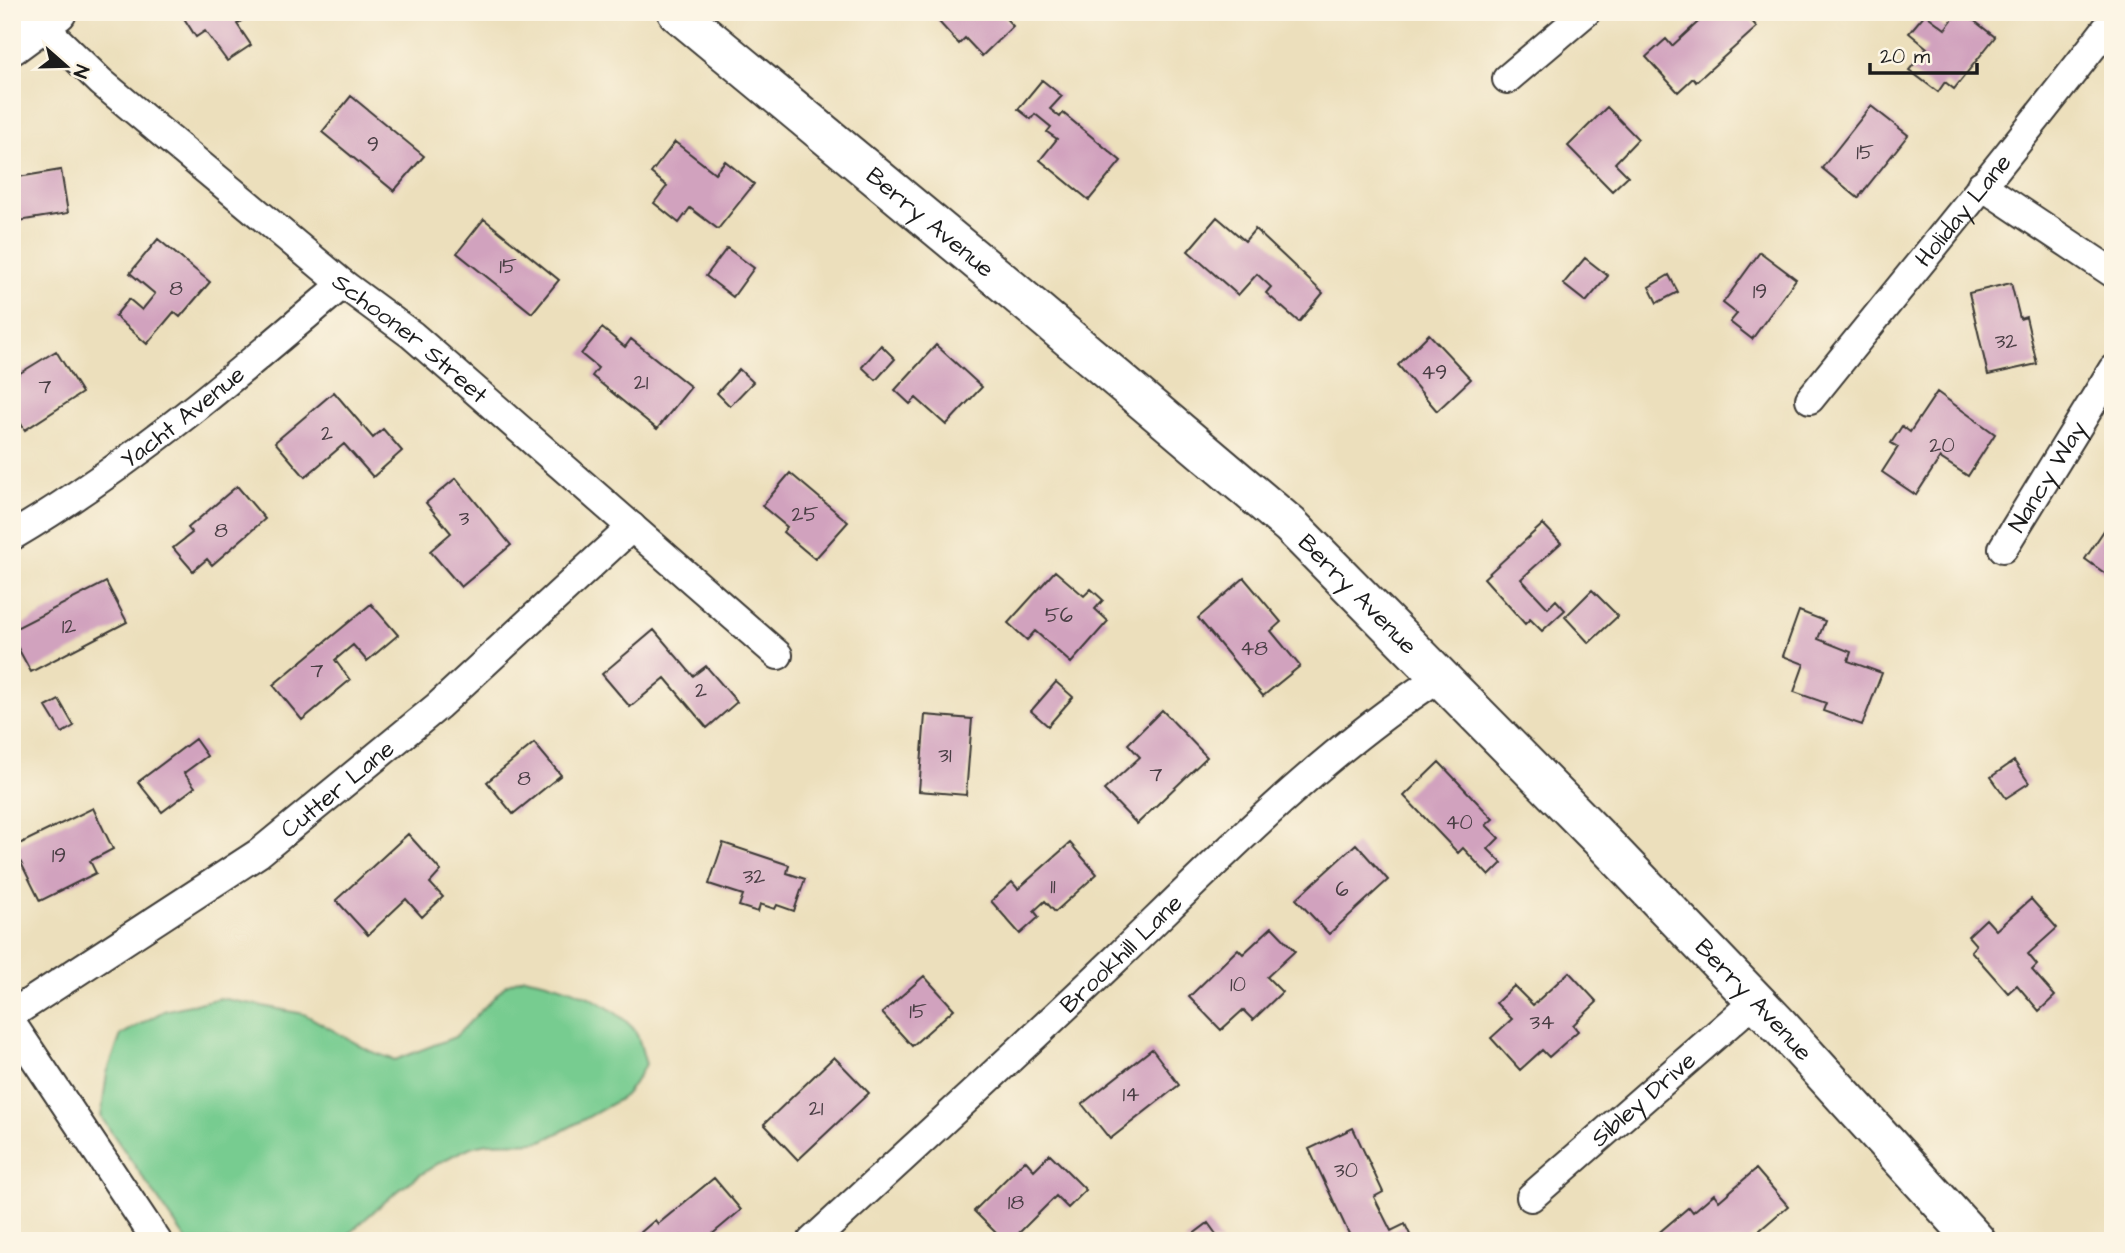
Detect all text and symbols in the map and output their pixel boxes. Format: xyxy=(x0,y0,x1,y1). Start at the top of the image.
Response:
north arrow xyxy=(32,32,102,102)
scale bar xyxy=(1870,32,1976,76)
text: 20 m xyxy=(1880,42,1931,71)
text: N xyxy=(66,61,95,82)
house number: 9 xyxy=(367,130,379,159)
house number: 15 xyxy=(1856,138,1874,167)
street label: Holiday Lane xyxy=(1908,147,2020,275)
street label: Berry Avenue xyxy=(858,159,1001,286)
house number: 15 xyxy=(499,252,517,281)
street label: Schooner Street xyxy=(324,266,495,412)
house number: 8 xyxy=(169,274,183,303)
house number: 19 xyxy=(1753,277,1767,306)
house number: 32 xyxy=(1995,327,2017,356)
street label: Yacht Avenue xyxy=(114,358,252,477)
house number: 49 xyxy=(1421,358,1447,387)
house number: 21 xyxy=(634,368,649,397)
house number: 7 xyxy=(39,372,52,401)
street label: Nancy Way xyxy=(2001,415,2096,539)
house number: 2 xyxy=(321,419,333,448)
house number: 20 xyxy=(1929,431,1955,460)
house number: 25 xyxy=(792,500,819,529)
house number: 3 xyxy=(459,504,470,533)
house number: 8 xyxy=(214,516,228,545)
street label: Berry Avenue xyxy=(1290,527,1425,662)
house number: 56 xyxy=(1045,601,1073,630)
house number: 12 xyxy=(62,612,76,641)
house number: 48 xyxy=(1240,634,1268,663)
house number: 7 xyxy=(311,656,324,685)
house number: 2 xyxy=(695,676,707,705)
street label: Cutter Lane xyxy=(274,733,402,847)
house number: 31 xyxy=(938,741,952,770)
house number: 7 xyxy=(1150,760,1163,789)
house number: 8 xyxy=(517,764,531,793)
house number: 40 xyxy=(1445,808,1473,837)
house number: 19 xyxy=(52,841,66,870)
house number: 32 xyxy=(743,862,765,891)
house number: 11 xyxy=(1050,872,1056,901)
house number: 6 xyxy=(1335,875,1349,904)
street label: Brookhill Lane xyxy=(1053,887,1191,1022)
street label: Berry Avenue xyxy=(1687,931,1820,1069)
house number: 10 xyxy=(1230,970,1246,999)
house number: 15 xyxy=(909,997,927,1026)
house number: 34 xyxy=(1530,1008,1554,1037)
street label: Sibley Drive xyxy=(1584,1044,1704,1155)
house number: 14 xyxy=(1123,1080,1139,1109)
house number: 21 xyxy=(809,1094,824,1123)
house number: 30 xyxy=(1334,1156,1358,1185)
house number: 18 xyxy=(1008,1188,1025,1217)

